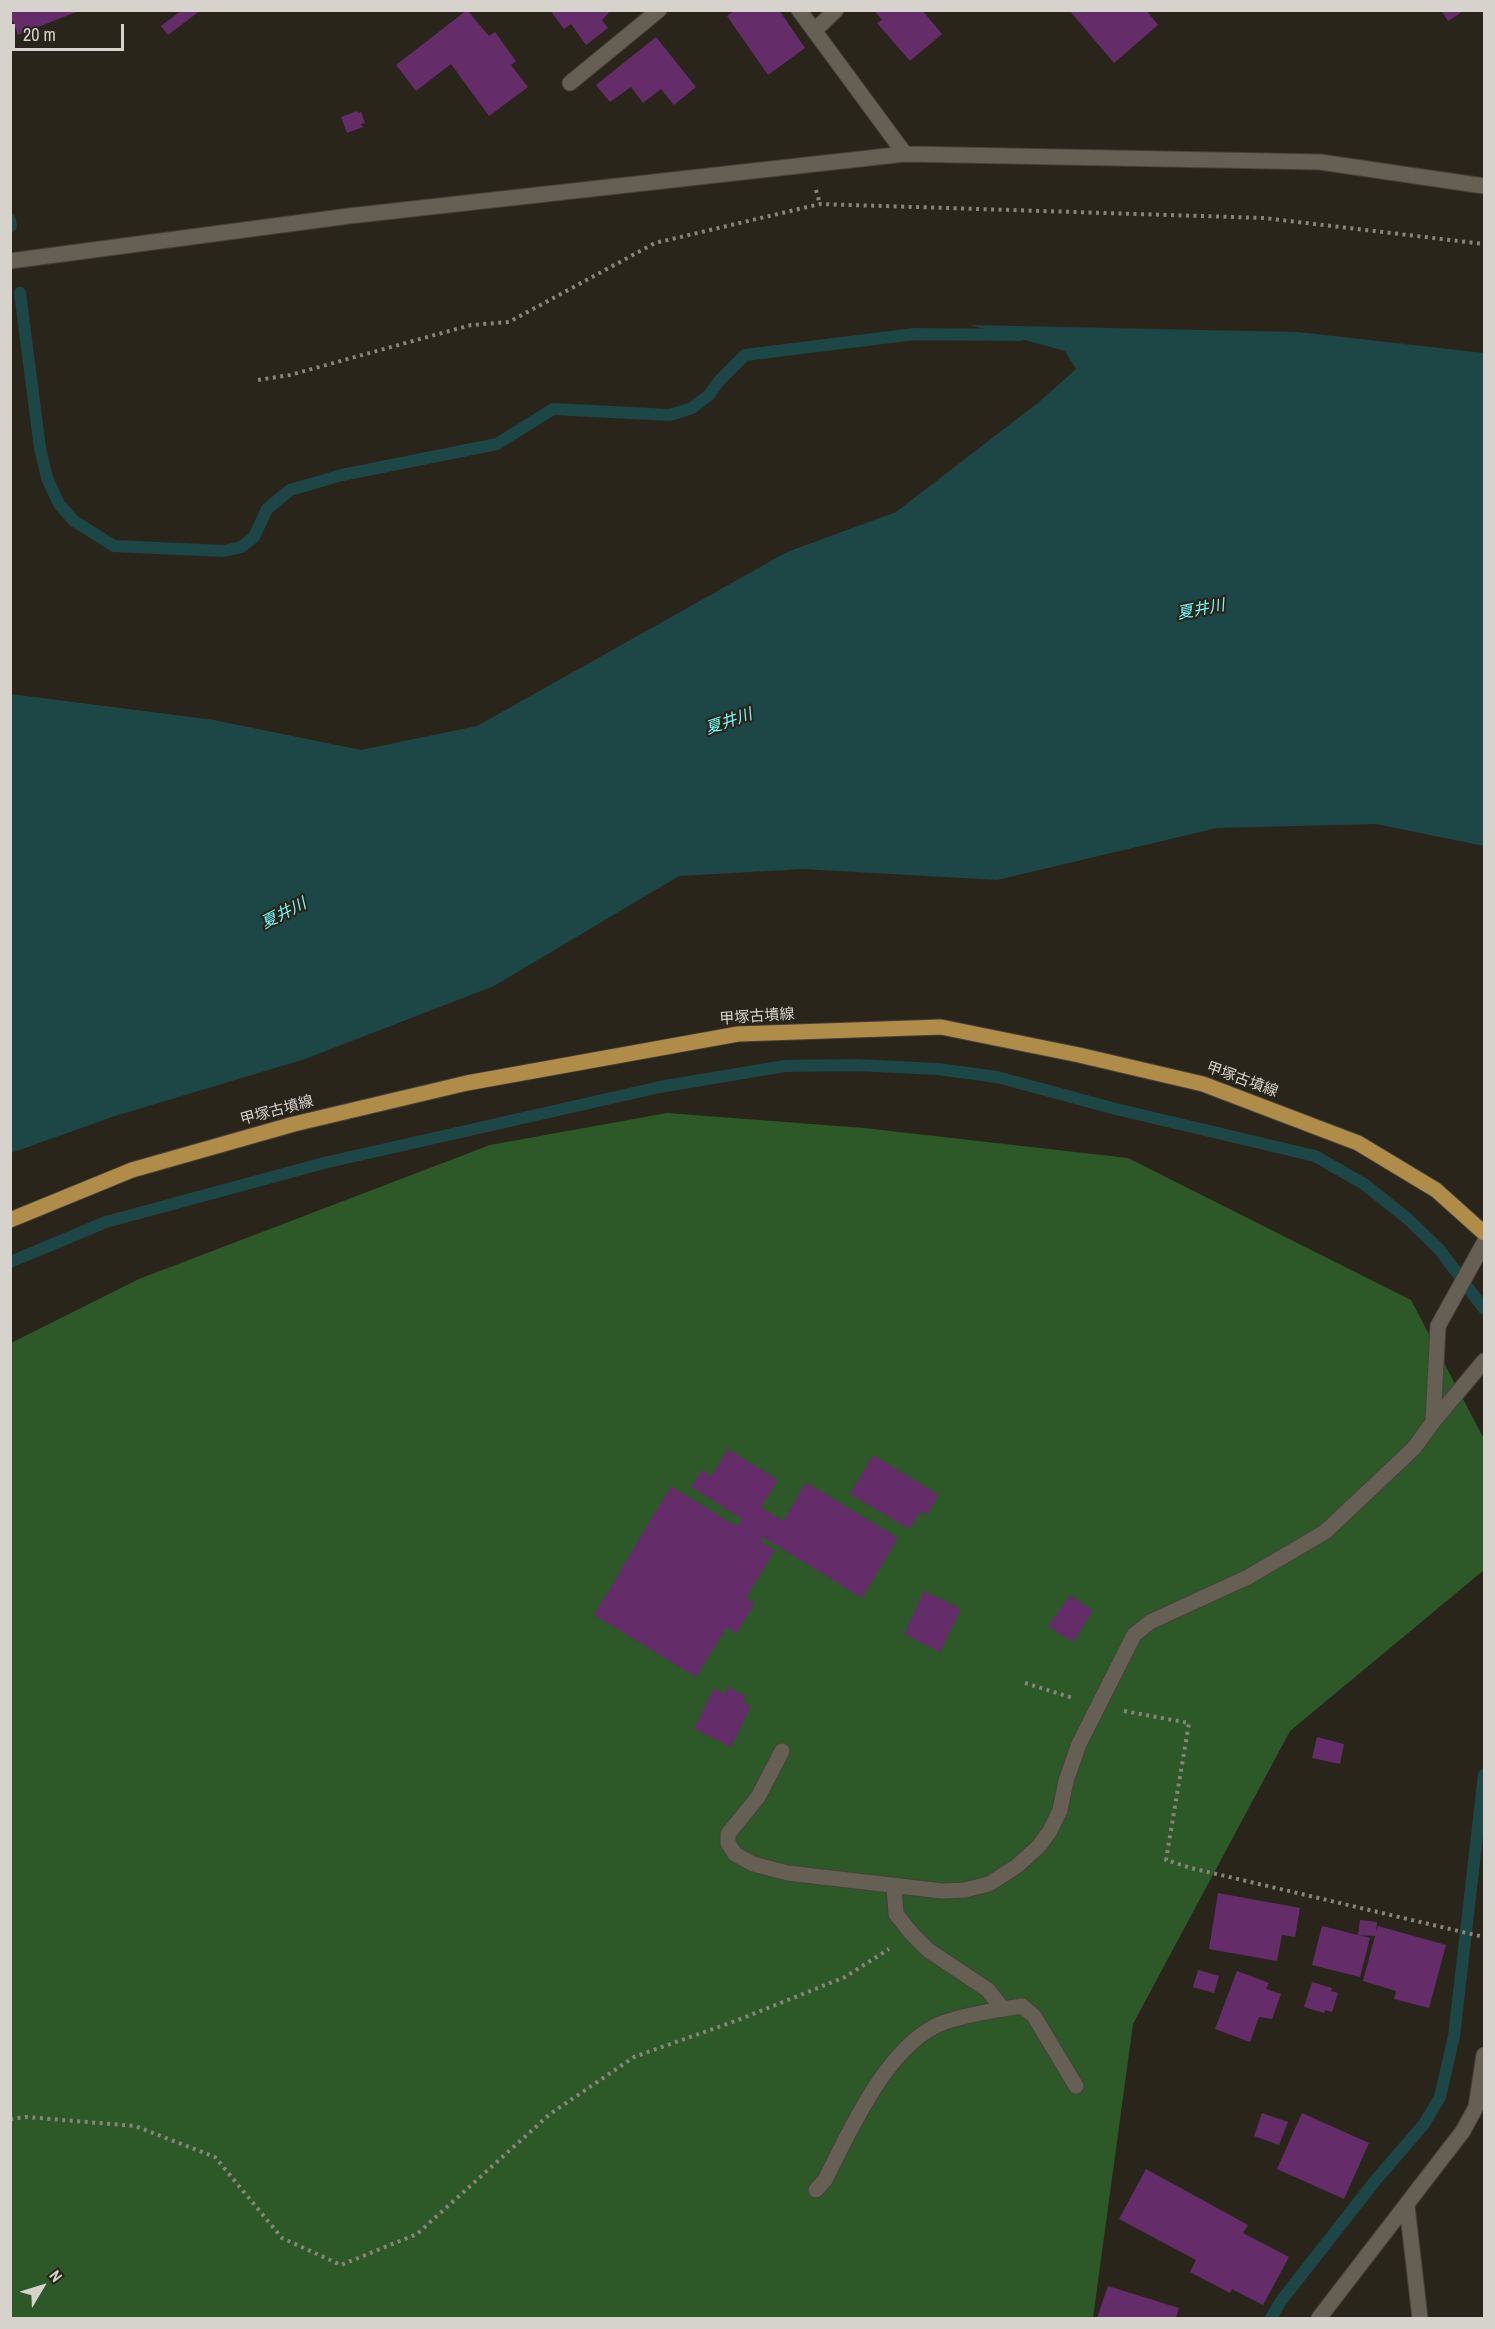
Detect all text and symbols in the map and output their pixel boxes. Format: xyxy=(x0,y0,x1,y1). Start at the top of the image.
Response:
scale bar xyxy=(15,12,128,50)
text: 20 m xyxy=(23,22,56,47)
water label: 夏井川 xyxy=(1176,596,1226,624)
water label: 夏井川 xyxy=(703,705,755,739)
water label: 夏井川 xyxy=(258,895,310,933)
street label: 甲塚古墳線 xyxy=(719,1005,795,1029)
street label: 甲塚古墳線 xyxy=(1204,1059,1280,1101)
street label: 甲塚古墳線 xyxy=(238,1093,316,1129)
north arrow xyxy=(12,2257,72,2317)
text: N xyxy=(45,2265,68,2286)

